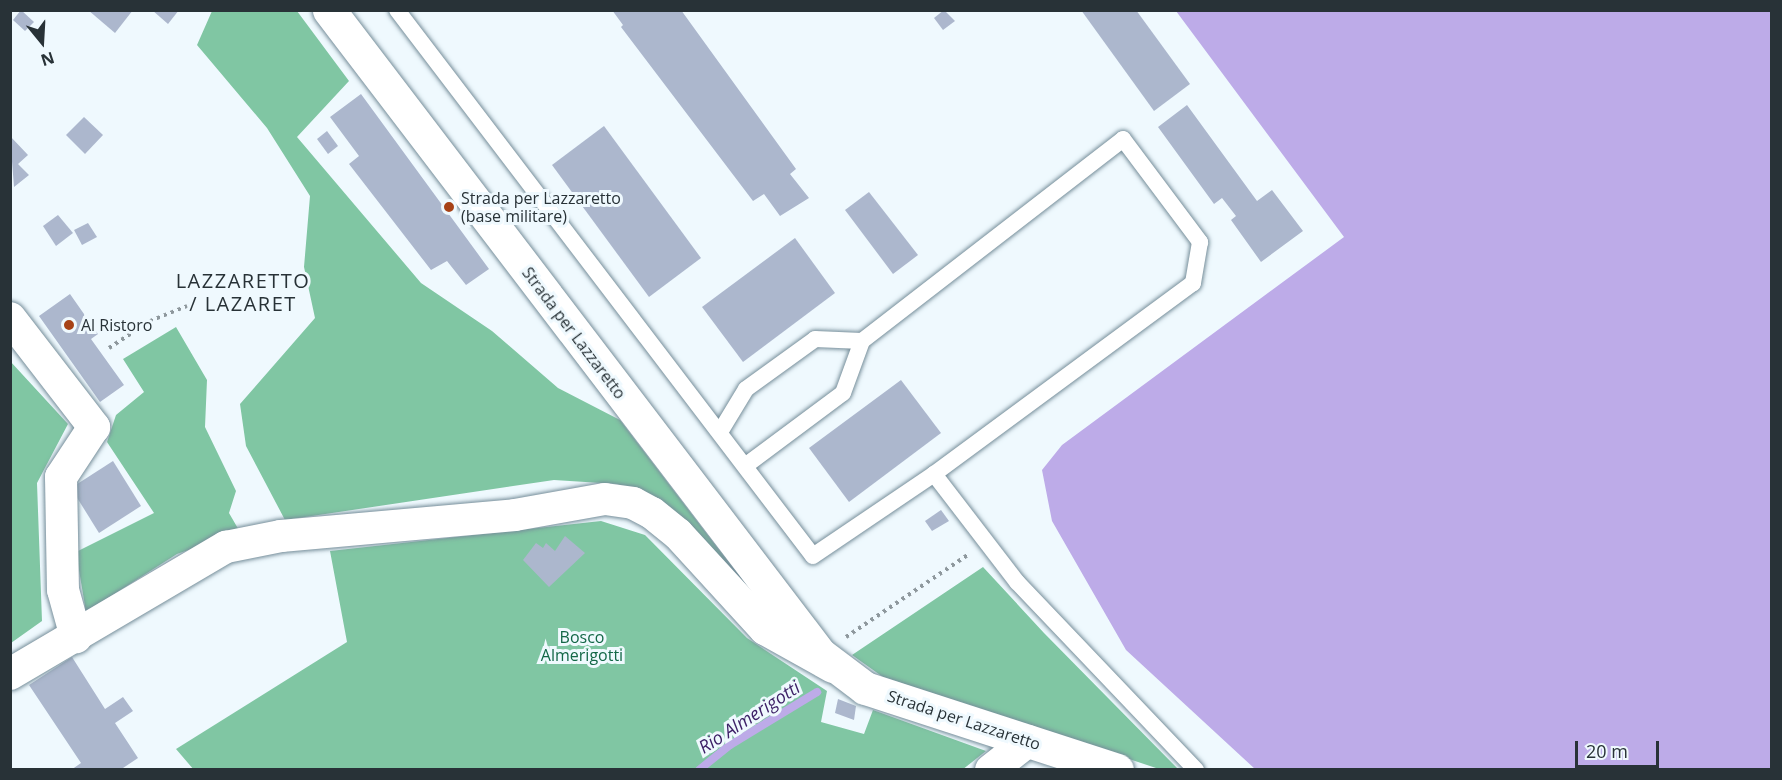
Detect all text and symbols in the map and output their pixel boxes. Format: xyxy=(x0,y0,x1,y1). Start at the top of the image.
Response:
north arrow xyxy=(12,12,72,72)
text: N xyxy=(38,47,57,72)
place label: Strada per Lazzaretto (base militare) xyxy=(461,188,621,226)
marker: Strada per Lazzaretto (base militare) xyxy=(442,200,456,214)
street label: Strada per Lazzaretto xyxy=(518,263,630,403)
district label: LAZZARETTO / LAZARET xyxy=(176,269,310,316)
place label: Al Ristoro xyxy=(81,315,152,335)
marker: Al Ristoro xyxy=(62,318,76,332)
park label: Bosco Almerigotti xyxy=(541,627,623,665)
water label: Rio Almerigotti xyxy=(694,676,804,758)
street label: Strada per Lazzaretto xyxy=(885,686,1043,754)
scale bar xyxy=(1578,729,1662,767)
text: 20 m xyxy=(1586,739,1628,763)

